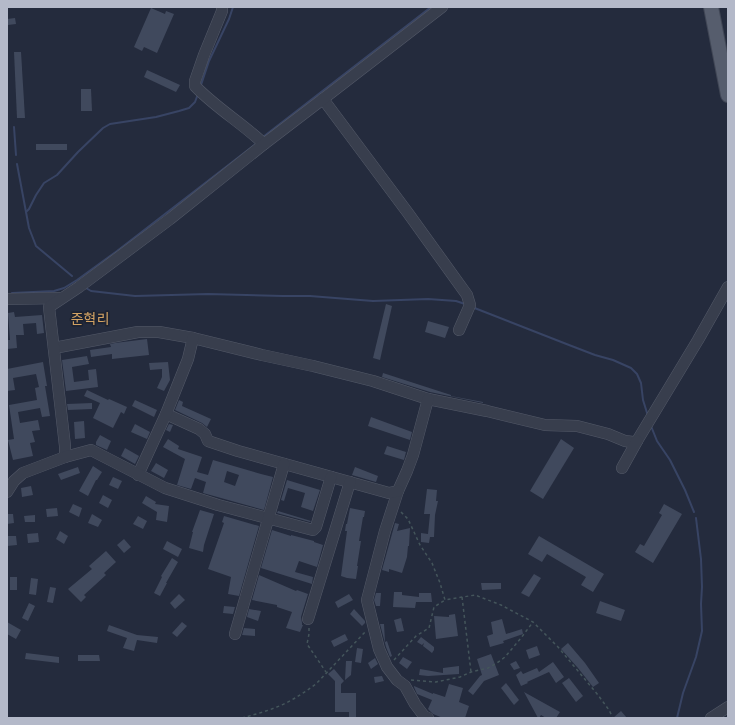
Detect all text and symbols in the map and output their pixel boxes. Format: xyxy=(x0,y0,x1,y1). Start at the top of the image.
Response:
district label: 준혁리 xyxy=(71,310,109,328)

